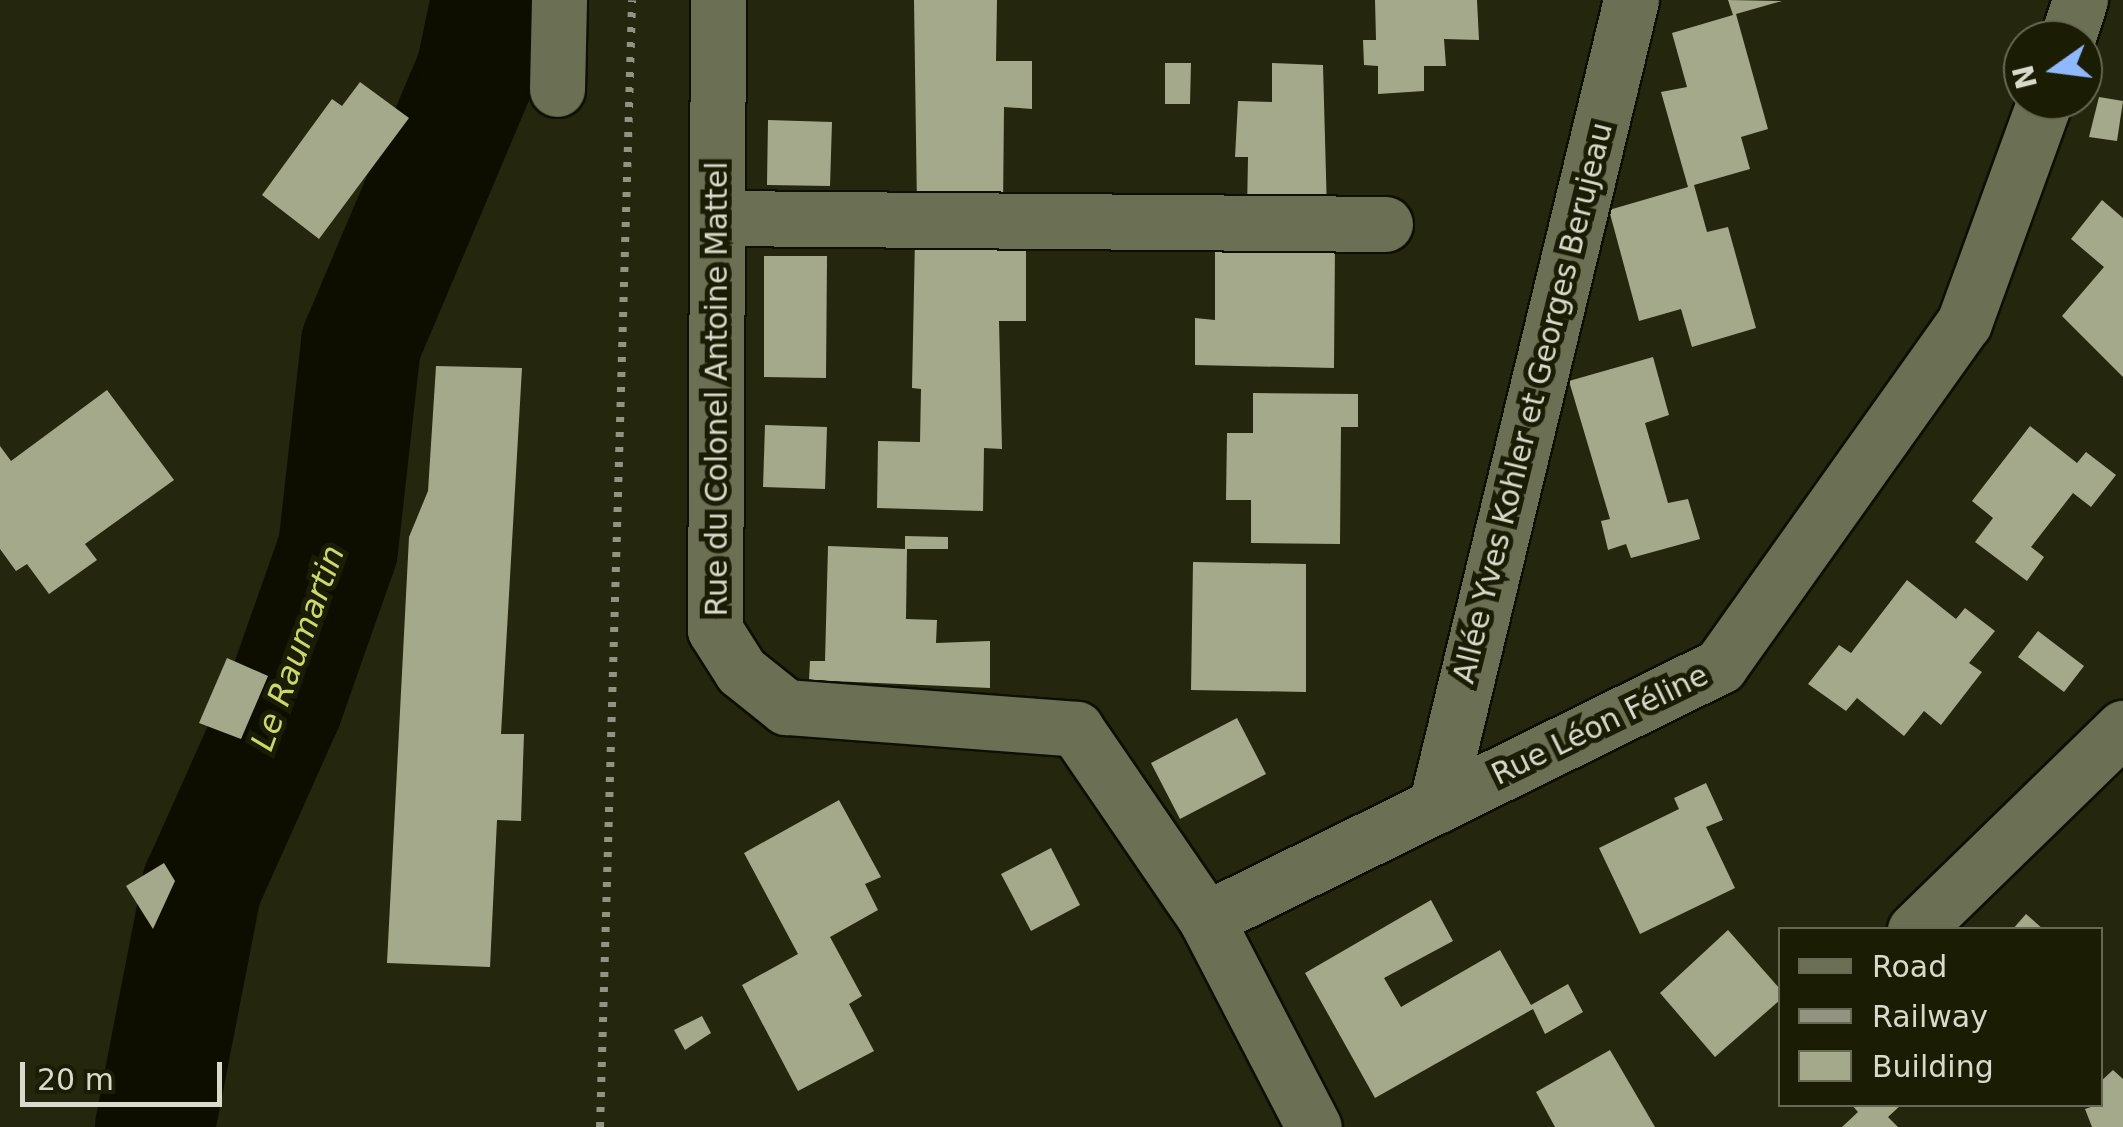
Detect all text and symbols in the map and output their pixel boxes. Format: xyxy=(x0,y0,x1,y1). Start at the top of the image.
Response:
north arrow xyxy=(2003,20,2103,120)
text: N xyxy=(2007,62,2044,92)
street label: Allée Yves Kohler et Georges Berujeau xyxy=(1446,119,1620,687)
street label: Rue du Colonel Antoine Mattel xyxy=(699,161,735,617)
water label: Le Raumartin xyxy=(243,540,353,756)
street label: Rue Léon Féline xyxy=(1486,657,1714,793)
legend xyxy=(1778,927,2103,1107)
text: Road xyxy=(1872,949,1947,984)
text: Railway xyxy=(1872,999,1988,1034)
scale bar xyxy=(25,1042,228,1104)
text: Building xyxy=(1872,1049,1994,1084)
text: 20 m xyxy=(37,1062,114,1097)

